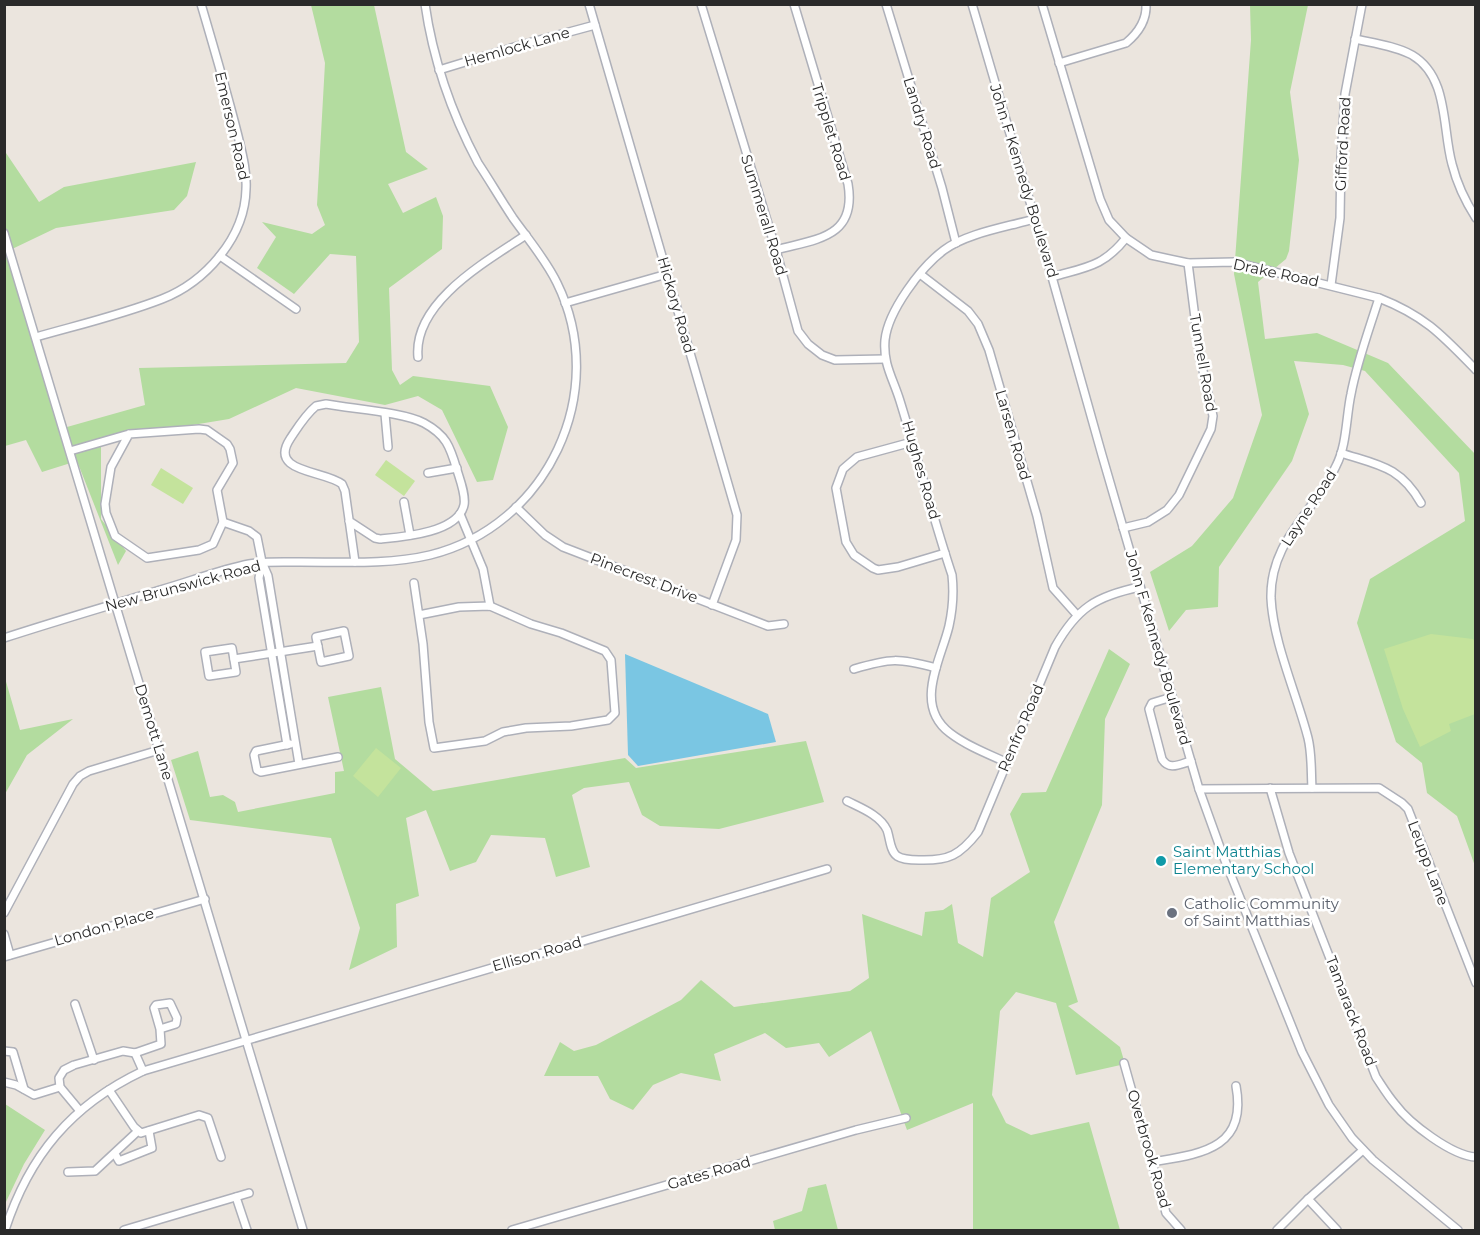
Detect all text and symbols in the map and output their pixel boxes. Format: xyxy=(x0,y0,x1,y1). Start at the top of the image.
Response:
street label: Hemlock Lane xyxy=(462,22,572,71)
street label: Emerson Road xyxy=(211,70,254,182)
street label: Landry Road xyxy=(899,75,945,171)
street label: Tripplet Road xyxy=(808,81,855,183)
street label: John F Kennedy Boulevard xyxy=(986,81,1063,280)
street label: Gifford Road xyxy=(1331,96,1354,192)
street label: Summerall Road xyxy=(737,152,792,278)
street label: Hickory Road xyxy=(654,254,699,355)
street label: Drake Road xyxy=(1231,254,1321,291)
street label: Tunnell Road xyxy=(1186,312,1221,413)
street label: Larsen Road xyxy=(991,387,1035,482)
street label: Hughes Road xyxy=(898,418,945,522)
street label: Layne Road xyxy=(1277,466,1340,550)
street label: John F Kennedy Boulevard xyxy=(1121,547,1195,748)
street label: Pinecrest Drive xyxy=(588,548,701,607)
street label: New Brunswick Road xyxy=(103,556,263,615)
street label: Demott Lane xyxy=(131,681,178,782)
street label: Renfro Road xyxy=(994,681,1048,775)
street label: Leupp Lane xyxy=(1404,818,1453,908)
place label: Saint Matthias Elementary School xyxy=(1173,842,1314,878)
marker: Saint Matthias Elementary School xyxy=(1154,854,1168,868)
place label: Catholic Community of Saint Matthias xyxy=(1184,894,1340,930)
street label: London Place xyxy=(52,903,156,950)
marker: Catholic Community of Saint Matthias xyxy=(1165,906,1179,920)
street label: Ellison Road xyxy=(490,932,584,975)
street label: Tamarack Road xyxy=(1322,953,1381,1069)
street label: Overbrook Road xyxy=(1123,1087,1175,1210)
street label: Gates Road xyxy=(665,1152,753,1193)

